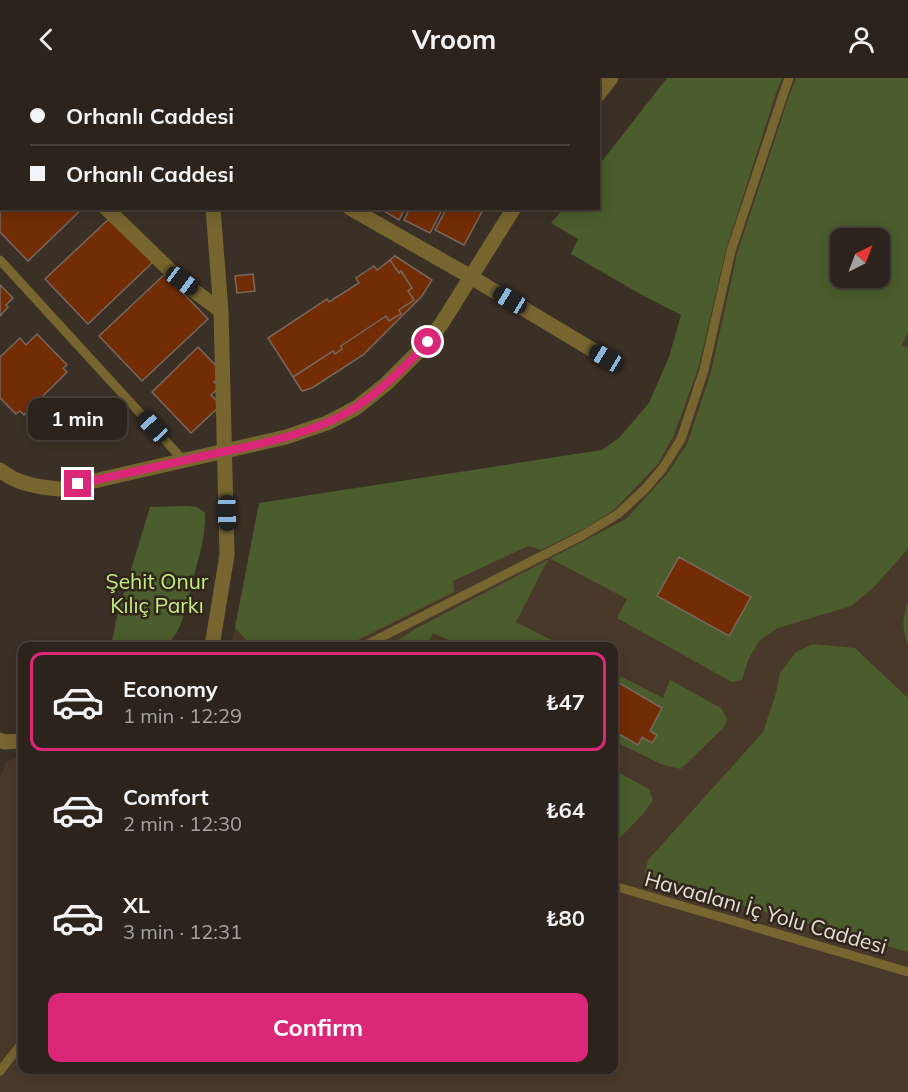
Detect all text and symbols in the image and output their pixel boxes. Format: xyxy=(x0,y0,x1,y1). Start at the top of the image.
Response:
text: Vroom xyxy=(412,22,496,56)
icon: back xyxy=(30,23,63,56)
icon: person xyxy=(845,23,878,56)
text: Orhanlı Caddesi xyxy=(66,102,234,130)
text: Orhanlı Caddesi xyxy=(66,160,234,188)
north arrow xyxy=(830,228,890,288)
map controls xyxy=(830,228,890,288)
car xyxy=(162,263,202,299)
car xyxy=(490,283,530,317)
route start xyxy=(414,328,441,355)
car xyxy=(586,341,626,375)
callout: 1 min xyxy=(28,397,128,439)
text: 1 min xyxy=(51,406,104,431)
car xyxy=(134,408,172,446)
route end xyxy=(64,470,91,497)
car xyxy=(218,495,236,531)
park label: Şehit Onur Kılıç Parkı xyxy=(106,568,209,618)
icon: car xyxy=(51,675,105,729)
text: Economy xyxy=(123,675,218,703)
text: ₺47 xyxy=(545,688,585,716)
text: 1 min · 12:29 xyxy=(123,703,242,728)
icon: car xyxy=(51,783,105,837)
text: Comfort xyxy=(123,783,209,811)
text: ₺64 xyxy=(545,796,585,824)
text: 2 min · 12:30 xyxy=(123,811,242,836)
street label: Havaalanı İç Yolu Caddesi xyxy=(642,865,890,959)
icon: car xyxy=(51,891,105,945)
text: XL xyxy=(123,891,150,919)
text: ₺80 xyxy=(545,904,585,932)
text: 3 min · 12:31 xyxy=(123,919,242,944)
button: Confirm xyxy=(48,993,588,1062)

